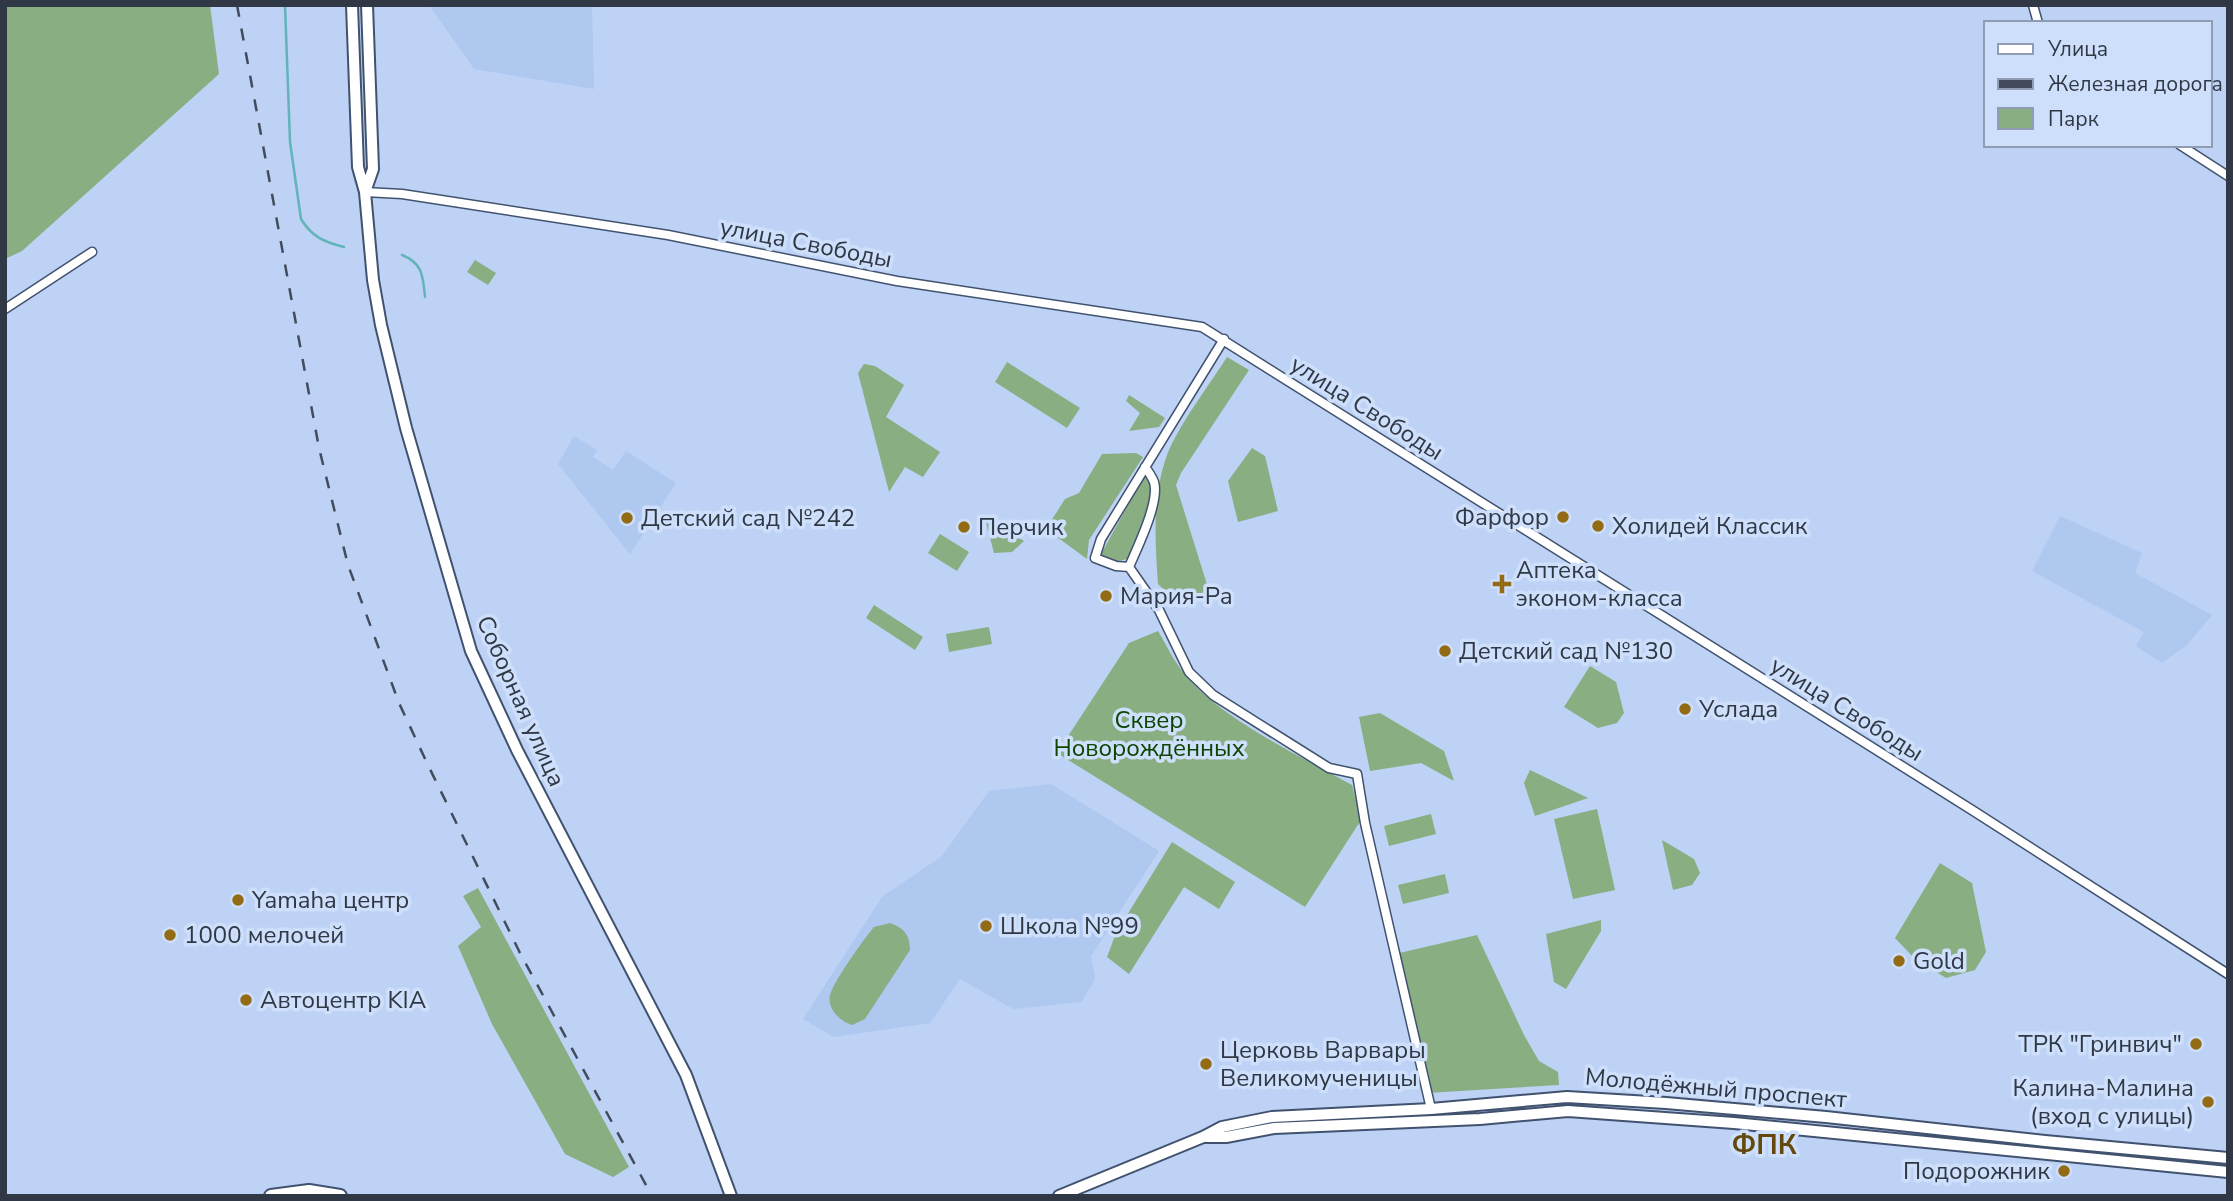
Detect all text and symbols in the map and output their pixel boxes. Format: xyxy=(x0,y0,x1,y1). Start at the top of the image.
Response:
legend xyxy=(1984,21,2212,147)
text: Улица xyxy=(2047,35,2108,63)
text: Железная дорога xyxy=(2048,70,2223,98)
text: Парк xyxy=(2048,105,2100,133)
street label: улица Свободы xyxy=(717,211,895,275)
street label: улица Свободы xyxy=(1284,348,1450,468)
place label: Фарфор xyxy=(1455,501,1549,533)
place label: Детский сад №242 xyxy=(641,502,855,534)
marker: Фарфор xyxy=(1555,509,1571,525)
marker: Детский сад №242 xyxy=(619,510,635,526)
place label: Холидей Классик xyxy=(1612,510,1808,542)
place label: Перчик xyxy=(978,511,1064,543)
marker: Холидей Классик xyxy=(1590,518,1606,534)
marker: Перчик xyxy=(956,519,972,535)
place label: Аптека эконом-класса xyxy=(1516,554,1683,614)
marker: Аптека эконом-класса xyxy=(1494,576,1510,592)
place label: Мария-Ра xyxy=(1120,580,1233,612)
marker: Мария-Ра xyxy=(1098,588,1114,604)
street label: Соборная улица xyxy=(469,610,573,792)
place label: Детский сад №130 xyxy=(1459,635,1673,667)
marker: Детский сад №130 xyxy=(1437,643,1453,659)
street label: улица Свободы xyxy=(1764,649,1930,769)
place label: Услада xyxy=(1698,693,1778,725)
marker: Услада xyxy=(1677,701,1693,717)
park label: Сквер Новорождённых xyxy=(1054,704,1245,764)
place label: Yamaha центр xyxy=(251,884,409,916)
marker: Yamaha центр xyxy=(230,892,246,908)
place label: Школа №99 xyxy=(1000,910,1139,942)
marker: Школа №99 xyxy=(978,918,994,934)
place label: 1000 мелочей xyxy=(184,919,344,951)
marker: 1000 мелочей xyxy=(162,927,178,943)
place label: Gold xyxy=(1913,945,1965,977)
marker: Gold xyxy=(1891,953,1907,969)
place label: Автоцентр KIA xyxy=(260,984,427,1016)
marker: Автоцентр KIA xyxy=(238,992,254,1008)
place label: ТРК "Гринвич" xyxy=(2018,1028,2182,1060)
place label: Церковь Варвары Великомученицы xyxy=(1220,1034,1426,1094)
marker: ТРК "Гринвич" xyxy=(2188,1036,2204,1052)
marker: Церковь Варвары Великомученицы xyxy=(1198,1056,1214,1072)
street label: Молодёжный проспект xyxy=(1584,1061,1849,1115)
place label: Калина-Малина (вход с улицы) xyxy=(2012,1072,2194,1132)
marker: Калина-Малина (вход с улицы) xyxy=(2200,1094,2216,1110)
district label: ФПК xyxy=(1731,1126,1797,1164)
place label: Подорожник xyxy=(1903,1155,2050,1187)
marker: Подорожник xyxy=(2056,1163,2072,1179)

